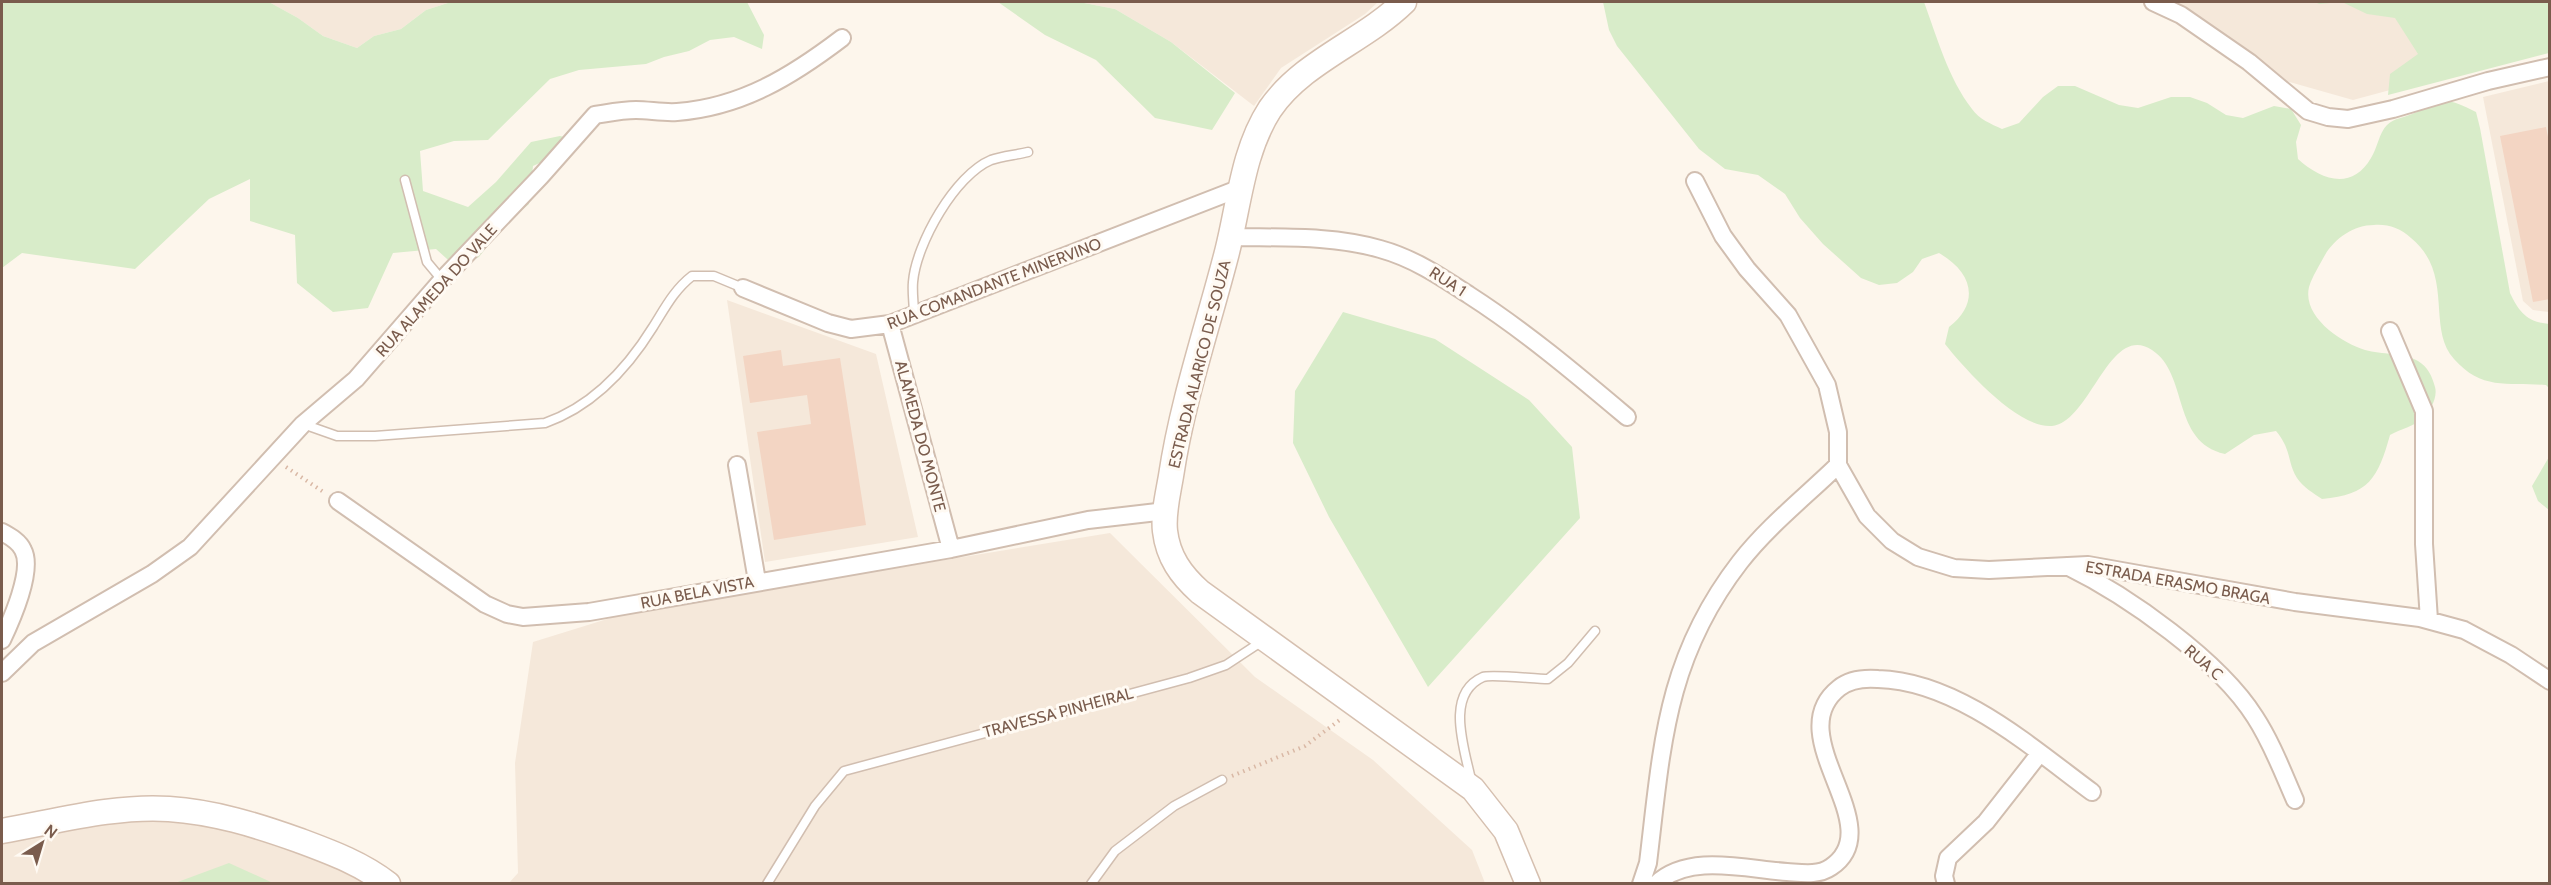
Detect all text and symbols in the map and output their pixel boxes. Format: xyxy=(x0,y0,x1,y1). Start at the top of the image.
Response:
street label: RUA ALAMEDA DO VALE xyxy=(372,220,501,361)
street label: RUA COMANDANTE MINERVINO xyxy=(884,234,1104,333)
street label: ESTRADA ALARICO DE SOUZA xyxy=(1164,258,1235,470)
street label: RUA 1 xyxy=(1426,263,1470,300)
street label: ALAMEDA DO MONTE xyxy=(891,358,950,514)
street label: ESTRADA ERASMO BRAGA xyxy=(2084,557,2272,608)
street label: RUA BELA VISTA xyxy=(639,572,755,613)
street label: RUA C xyxy=(2181,641,2227,684)
street label: TRAVESSA PINHEIRAL xyxy=(981,683,1135,742)
north arrow xyxy=(12,813,72,873)
text: N xyxy=(40,820,61,842)

